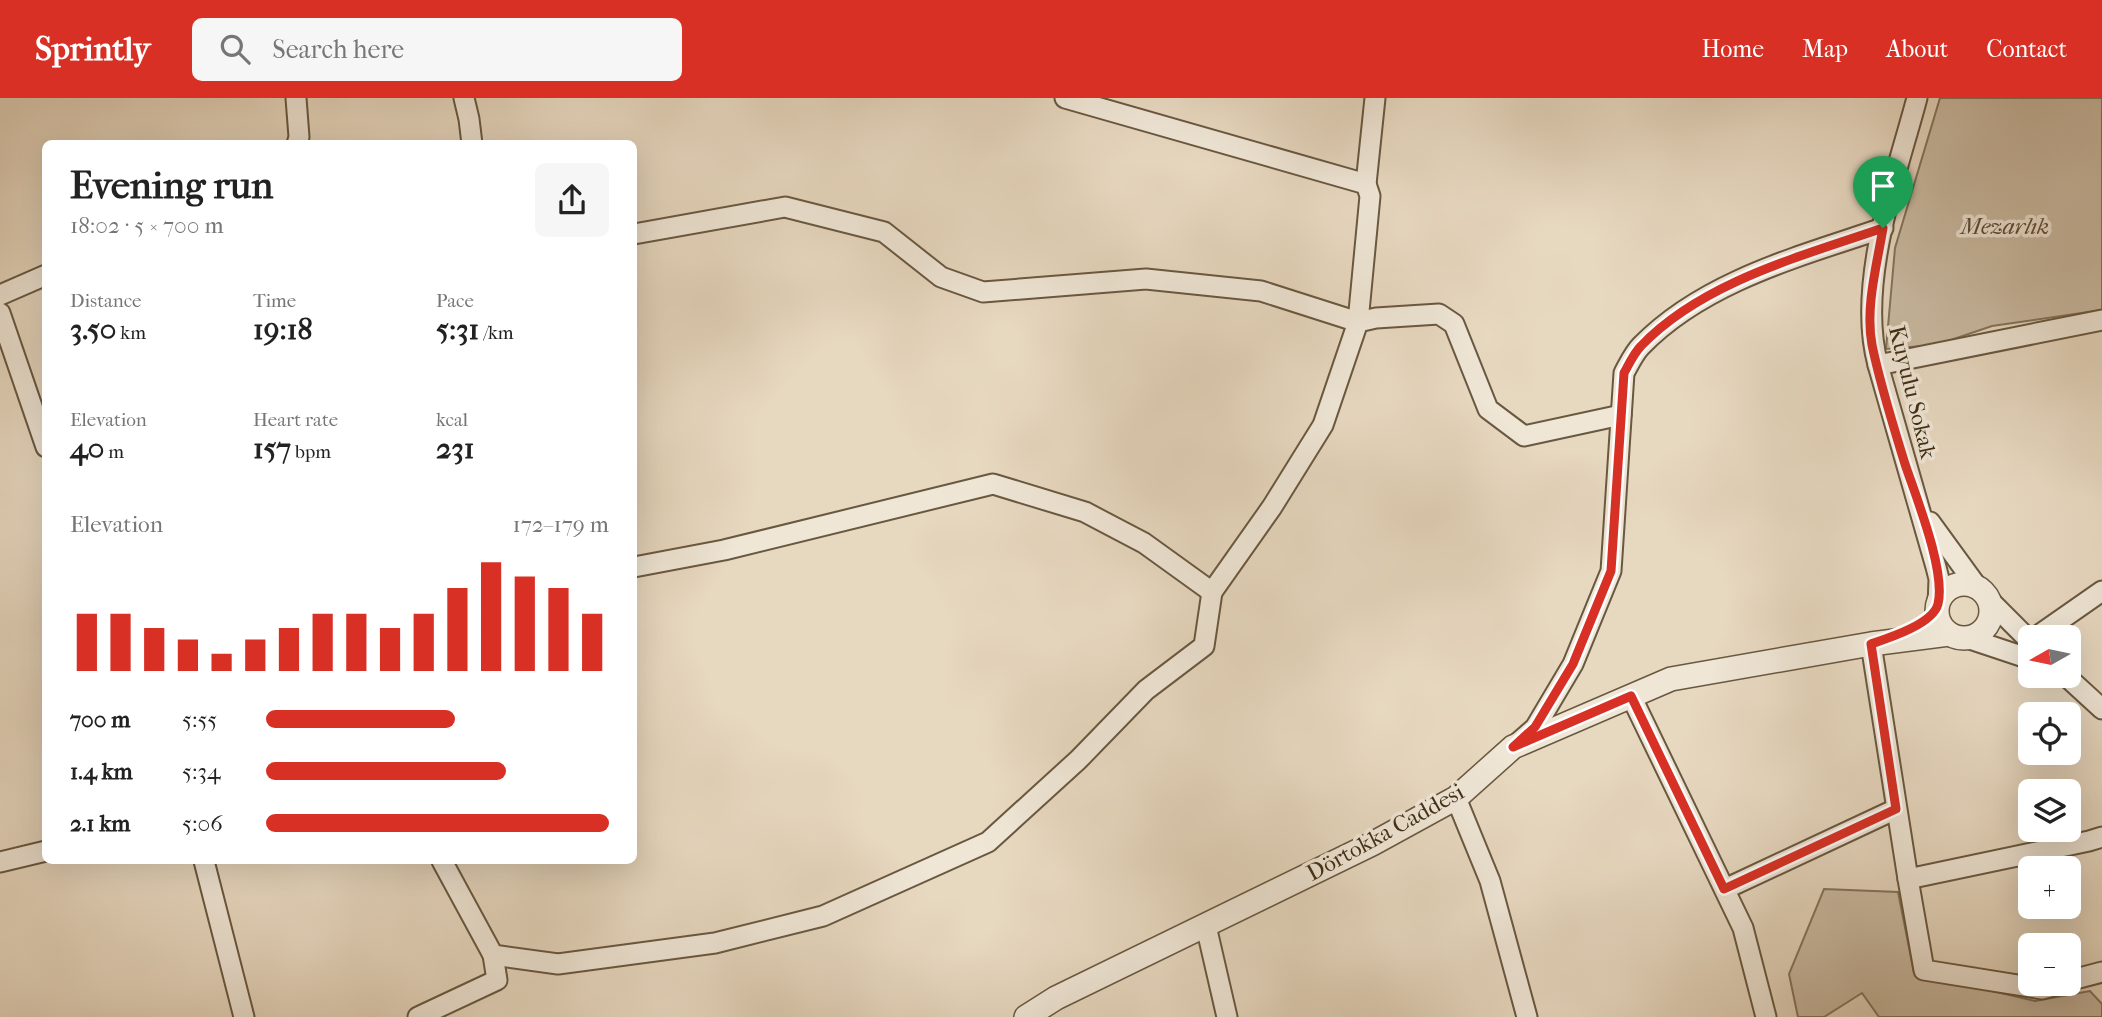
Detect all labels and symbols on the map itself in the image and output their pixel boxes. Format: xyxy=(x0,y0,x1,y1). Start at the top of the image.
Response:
pin xyxy=(1853,156,1913,228)
park label: Mezarlık xyxy=(1959,213,2049,240)
street label: Kuyulu Sokak xyxy=(1883,323,1942,462)
north arrow xyxy=(2018,625,2081,688)
street label: Dörtokka Caddesi xyxy=(1302,778,1469,887)

